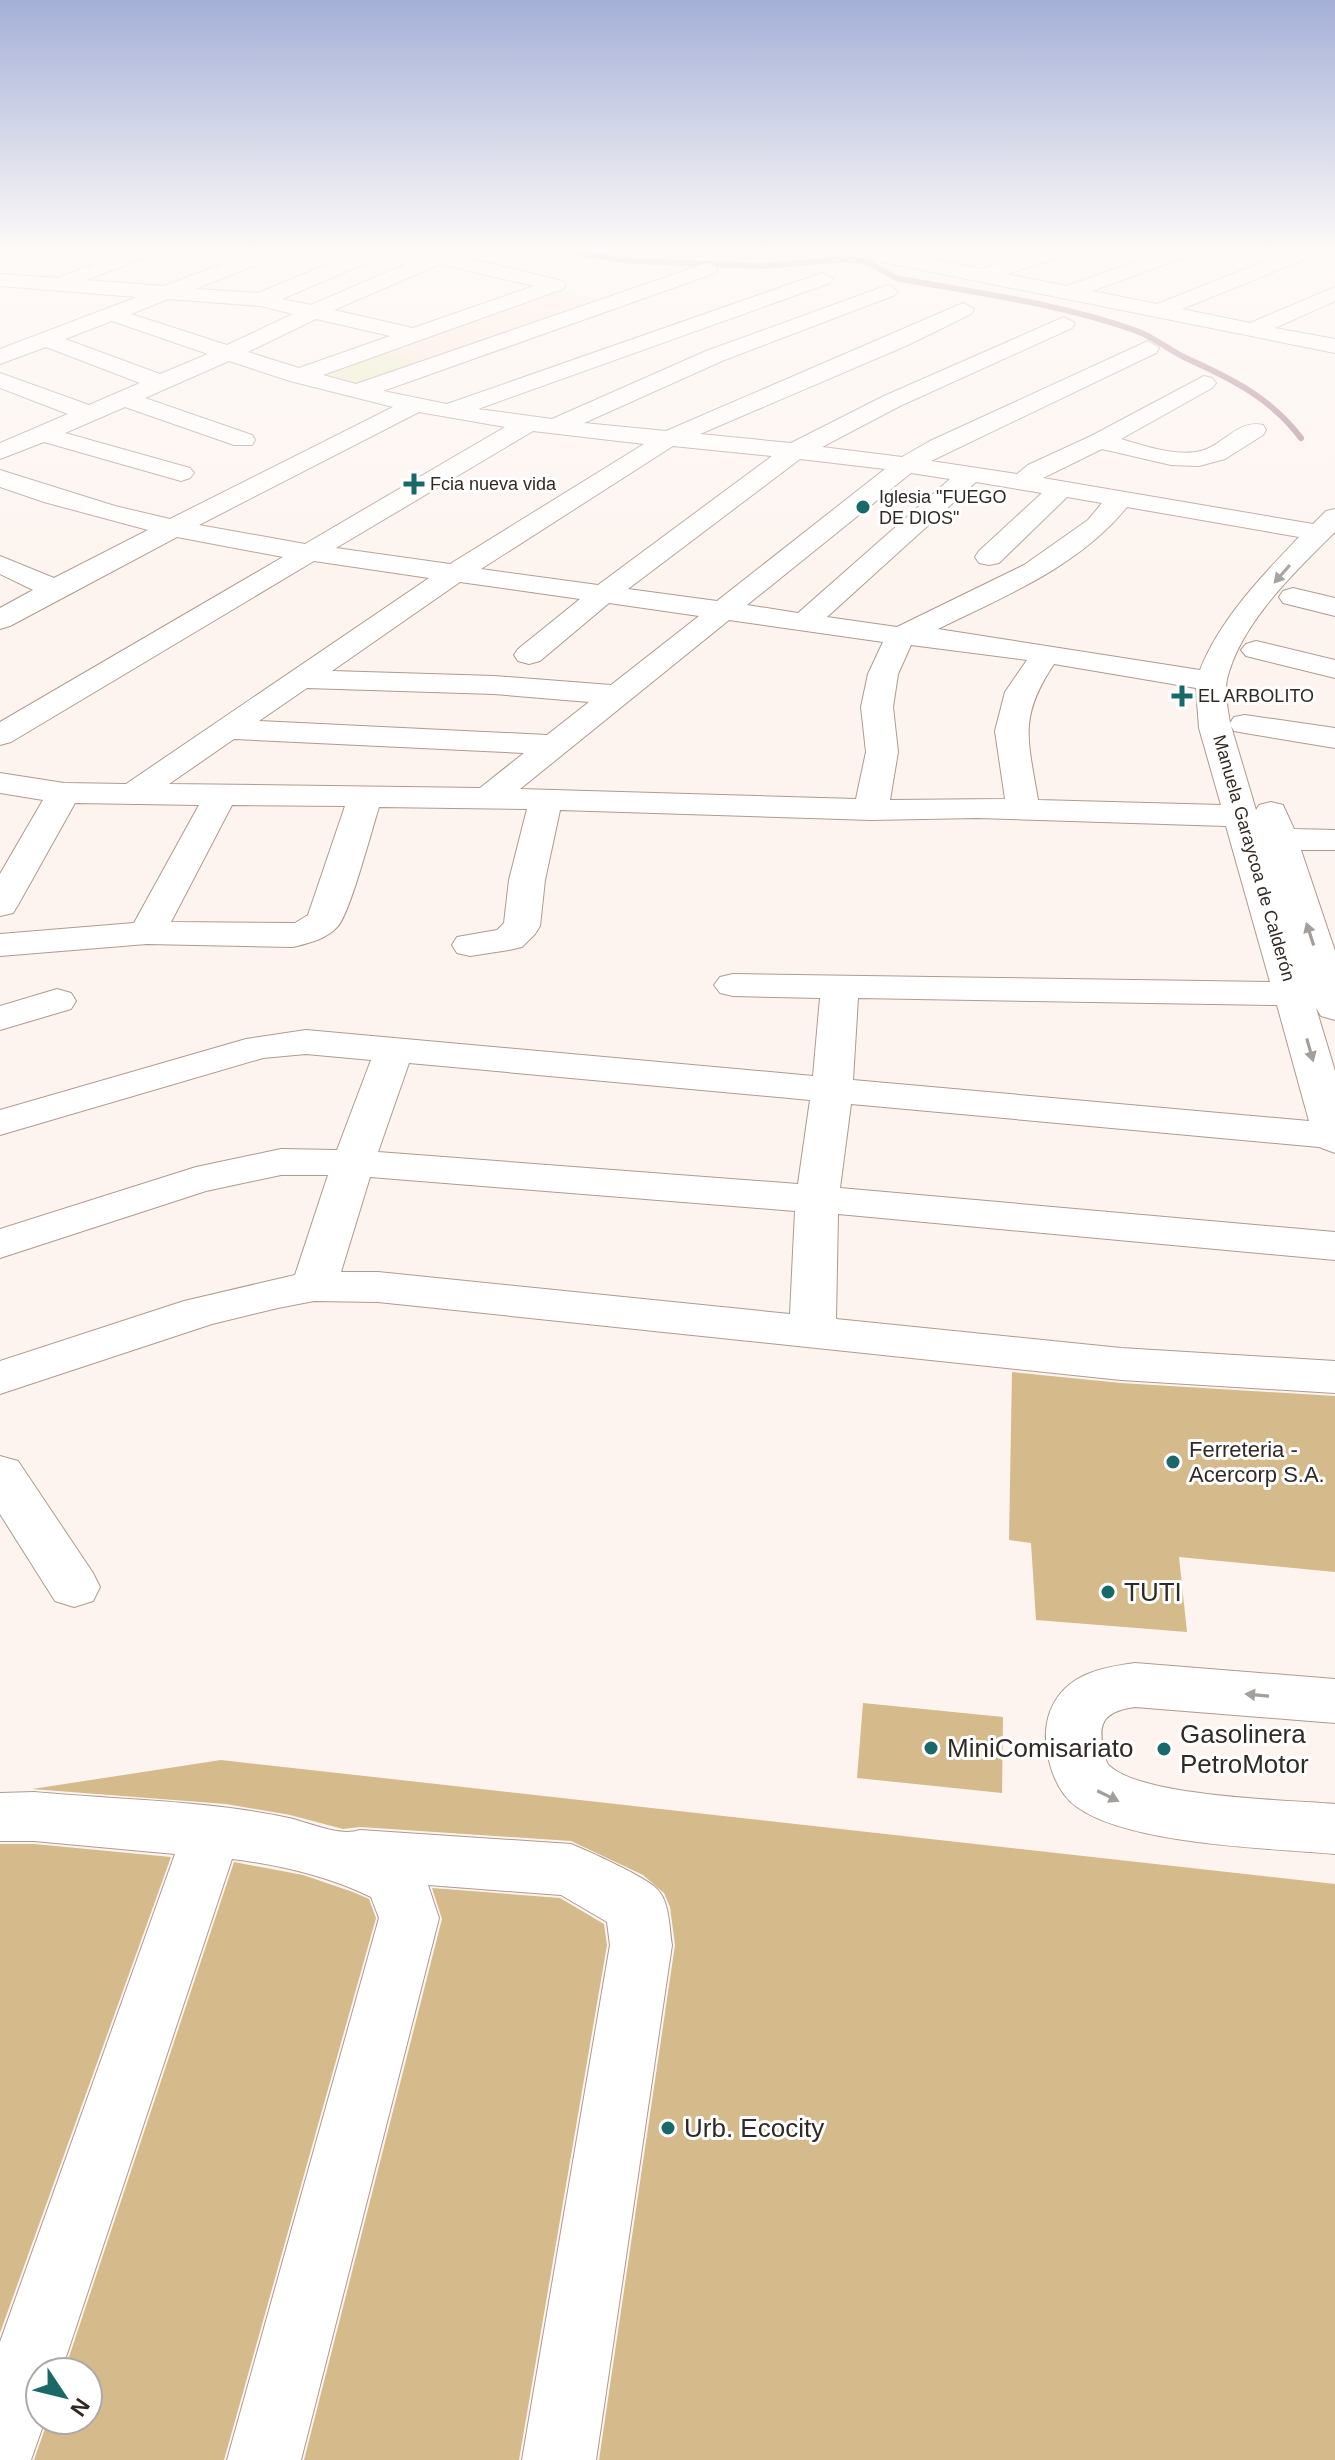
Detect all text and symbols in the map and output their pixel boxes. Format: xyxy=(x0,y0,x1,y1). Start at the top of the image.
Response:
place label: Fcia nueva vida xyxy=(430,474,557,494)
marker: Fcia nueva vida xyxy=(405,475,423,493)
place label: Iglesia "FUEGO DE DIOS" xyxy=(879,487,1006,528)
marker: Iglesia "FUEGO DE DIOS" xyxy=(854,498,872,516)
one-way arrow xyxy=(1274,564,1291,584)
place label: EL ARBOLITO xyxy=(1198,686,1314,706)
marker: EL ARBOLITO xyxy=(1173,687,1191,705)
street label: Manuela Garaycoa de Calderón xyxy=(1209,733,1299,983)
one-way arrow xyxy=(1304,921,1316,945)
one-way arrow xyxy=(1304,1038,1316,1063)
place label: Ferreteria - Acercorp S.A. xyxy=(1189,1437,1325,1487)
marker: Ferreteria - Acercorp S.A. xyxy=(1164,1453,1182,1471)
place label: TUTI xyxy=(1124,1577,1182,1607)
marker: TUTI xyxy=(1099,1583,1117,1601)
one-way arrow xyxy=(1244,1688,1269,1701)
place label: Gasolinera PetroMotor xyxy=(1180,1719,1309,1779)
place label: MiniComisariato xyxy=(947,1733,1133,1763)
marker: MiniComisariato xyxy=(922,1739,940,1757)
marker: Gasolinera PetroMotor xyxy=(1155,1740,1173,1758)
one-way arrow xyxy=(1096,1789,1119,1802)
place label: Urb. Ecocity xyxy=(684,2113,824,2143)
marker: Urb. Ecocity xyxy=(659,2119,677,2137)
north arrow xyxy=(24,2356,104,2436)
text: N xyxy=(65,2394,95,2421)

